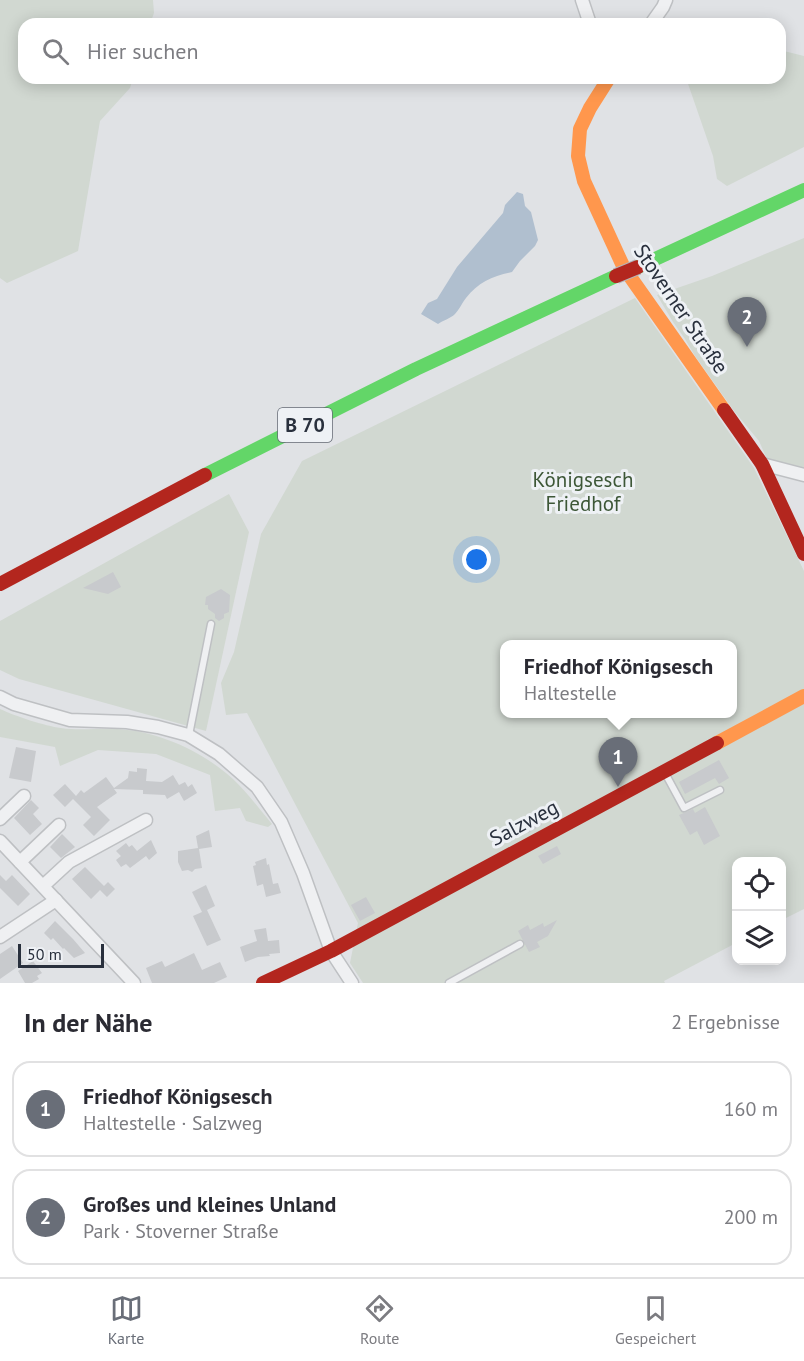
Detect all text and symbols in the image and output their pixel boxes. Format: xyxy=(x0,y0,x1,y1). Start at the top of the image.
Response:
search box xyxy=(18,18,786,84)
icon: search xyxy=(39,35,72,68)
text: Hier suchen xyxy=(87,37,199,65)
street label: Stoverner Straße xyxy=(628,239,735,379)
pin: 2 xyxy=(728,298,766,347)
road number: B 70 xyxy=(278,408,332,442)
park label: Königsesch Friedhof xyxy=(533,466,633,517)
your location xyxy=(462,545,491,574)
popup xyxy=(500,640,737,718)
text: Friedhof Königsesch xyxy=(524,652,713,680)
text: Haltestelle xyxy=(524,680,617,706)
pin: 1 xyxy=(598,738,638,787)
street label: Salzweg xyxy=(485,793,563,852)
map controls xyxy=(732,857,786,965)
button: locate xyxy=(732,857,786,911)
button: layers xyxy=(732,911,786,965)
scale bar xyxy=(18,941,104,968)
text: 50 m xyxy=(27,944,62,964)
text: In der Nähe xyxy=(24,1006,152,1039)
text: 2 Ergebnisse xyxy=(671,1009,780,1035)
text: Friedhof Königsesch xyxy=(83,1082,272,1110)
text: 1 xyxy=(40,1096,51,1122)
text: 160 m xyxy=(724,1096,778,1122)
text: Haltestelle · Salzweg xyxy=(83,1110,262,1136)
text: Großes und kleines Unland xyxy=(83,1190,336,1218)
text: 2 xyxy=(40,1204,51,1230)
text: 200 m xyxy=(724,1204,778,1230)
text: Park · Stoverner Straße xyxy=(83,1218,279,1244)
tab: Karte xyxy=(108,1292,144,1348)
tab: Route xyxy=(360,1292,399,1348)
tab: Gespeichert xyxy=(615,1292,696,1348)

